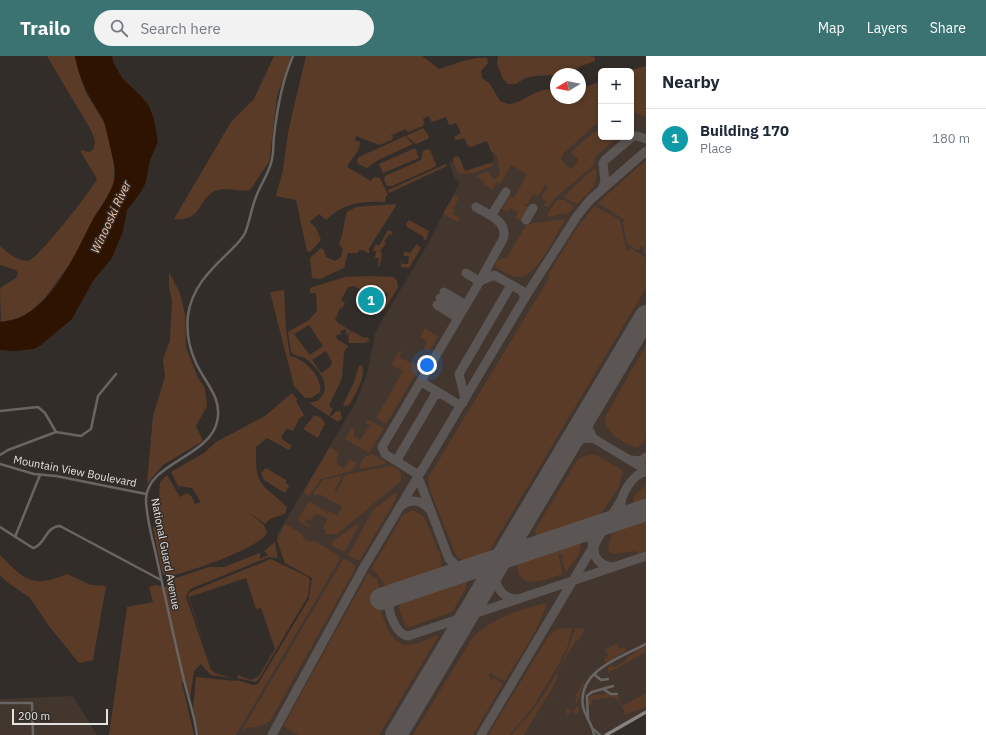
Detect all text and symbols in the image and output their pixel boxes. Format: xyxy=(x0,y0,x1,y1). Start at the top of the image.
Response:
search box xyxy=(94,10,374,46)
text: Trailo xyxy=(20,16,70,40)
icon: search xyxy=(108,17,130,39)
text: Search here xyxy=(140,19,221,38)
text: Map xyxy=(818,19,845,37)
text: Layers xyxy=(867,19,908,37)
text: Share xyxy=(930,19,966,37)
north arrow xyxy=(550,68,586,104)
map controls xyxy=(598,68,634,140)
button: + xyxy=(598,68,634,104)
text: Nearby xyxy=(662,71,720,93)
button: − xyxy=(598,104,634,140)
text: Building 170 xyxy=(700,121,789,140)
text: 1 xyxy=(671,130,679,147)
text: 180 m xyxy=(932,130,970,147)
text: Place xyxy=(700,140,732,157)
water label: Winooski River xyxy=(87,178,134,255)
pin: 1 xyxy=(358,285,384,315)
your location xyxy=(417,355,437,375)
street label: Mountain View Boulevard xyxy=(12,452,138,490)
street label: National Guard Avenue xyxy=(148,497,184,611)
scale bar xyxy=(12,707,108,726)
text: 200 m xyxy=(18,709,50,723)

